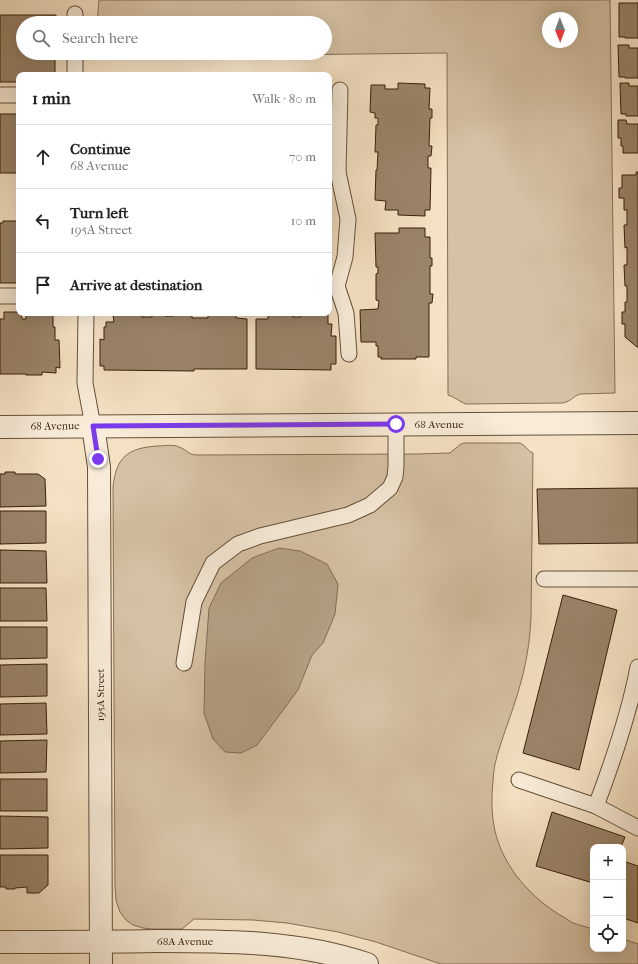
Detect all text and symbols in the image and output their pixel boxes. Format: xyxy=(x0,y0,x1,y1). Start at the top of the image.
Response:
north arrow xyxy=(542,12,578,48)
search box xyxy=(16,16,332,60)
icon: search xyxy=(30,27,52,49)
text: Search here xyxy=(62,29,138,47)
text: 1 min xyxy=(32,88,71,108)
text: Walk · 80 m xyxy=(252,91,316,106)
text: Continue xyxy=(70,140,130,158)
icon: ahead xyxy=(32,146,54,168)
text: 70 m xyxy=(289,149,316,164)
text: 68 Avenue xyxy=(70,158,128,173)
text: Turn left xyxy=(70,204,128,222)
icon: left xyxy=(32,210,54,232)
text: 10 m xyxy=(291,213,316,228)
text: 195A Street xyxy=(70,222,133,237)
icon: arrive xyxy=(32,274,54,296)
text: Arrive at destination xyxy=(70,276,202,294)
route start xyxy=(387,415,405,433)
street label: 68 Avenue xyxy=(414,418,464,431)
street label: 68 Avenue xyxy=(30,419,80,433)
route end xyxy=(89,450,107,468)
street label: 195A Street xyxy=(94,668,107,721)
map controls xyxy=(590,844,626,952)
button: + xyxy=(590,844,626,880)
button: − xyxy=(590,880,626,916)
button: locate xyxy=(590,916,626,952)
street label: 68A Avenue xyxy=(157,935,214,948)

